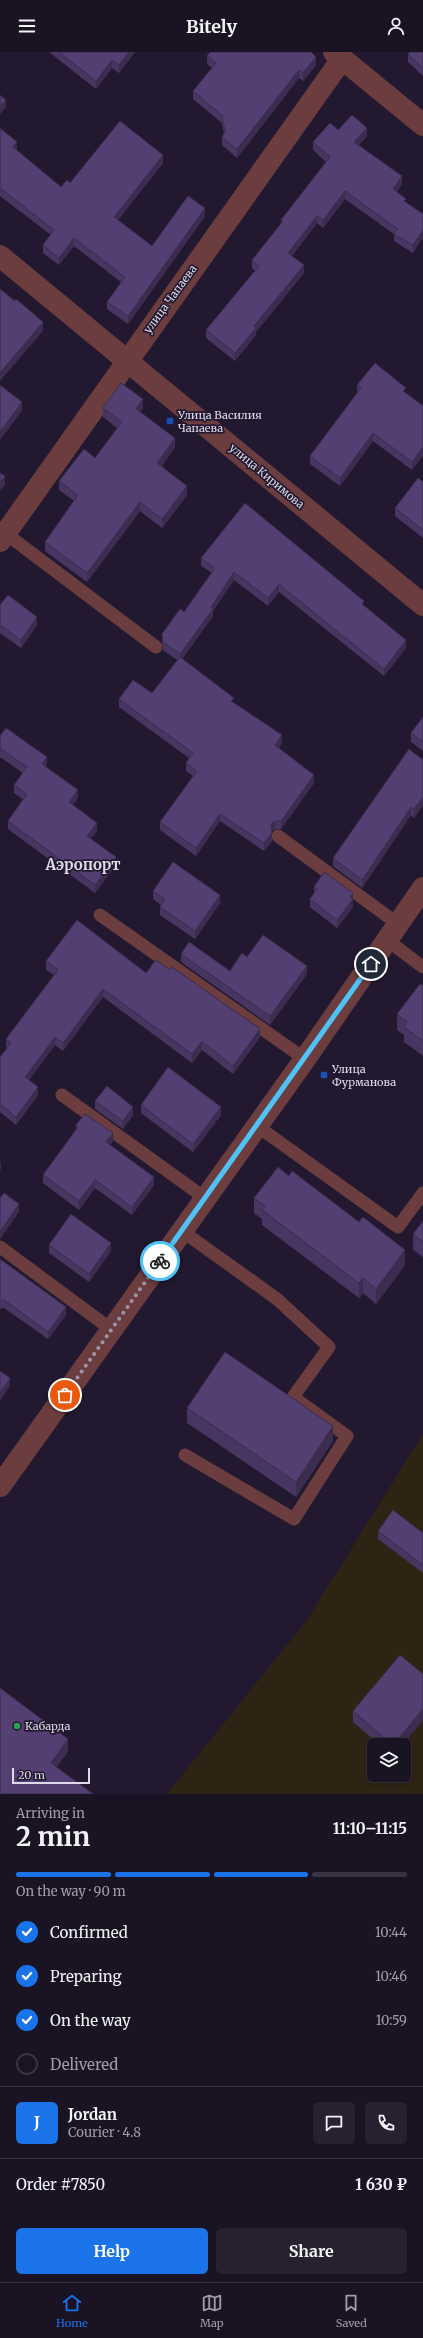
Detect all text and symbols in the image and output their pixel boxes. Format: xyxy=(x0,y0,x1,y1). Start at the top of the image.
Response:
icon: menu xyxy=(16,15,38,37)
text: Bitely xyxy=(186,15,237,38)
icon: person xyxy=(385,15,407,37)
street label: улица Чапаева xyxy=(140,262,200,336)
place label: Улица Василия Чапаева xyxy=(177,408,262,435)
marker: Улица Василия Чапаева xyxy=(165,416,175,426)
street label: улица Киримова xyxy=(227,441,307,512)
district label: Аэропорт xyxy=(44,855,121,874)
pin xyxy=(354,947,388,981)
icon: home xyxy=(360,953,382,975)
place label: Улица Фурманова xyxy=(331,1062,396,1089)
marker: Улица Фурманова xyxy=(319,1070,329,1080)
courier xyxy=(140,1241,180,1281)
icon: bike xyxy=(149,1250,171,1272)
pin xyxy=(48,1378,82,1412)
icon: bag xyxy=(54,1384,76,1406)
place label: Кабарда xyxy=(25,1719,70,1733)
marker: Кабарда xyxy=(12,1721,22,1731)
map controls xyxy=(367,1738,411,1782)
button: layers xyxy=(367,1738,411,1782)
scale bar xyxy=(12,1766,90,1785)
text: 20 m xyxy=(18,1768,45,1782)
text: Arriving in xyxy=(16,1805,85,1822)
text: 11:10–11:15 xyxy=(333,1819,407,1838)
text: 2 min xyxy=(16,1820,90,1853)
text: On the way · 90 m xyxy=(16,1883,126,1900)
icon: check xyxy=(16,1921,38,1943)
text: Confirmed xyxy=(50,1923,128,1942)
text: 10:44 xyxy=(375,1924,407,1941)
icon: check xyxy=(16,1965,38,1987)
text: Preparing xyxy=(50,1967,122,1986)
text: 10:46 xyxy=(375,1968,407,1985)
icon: check xyxy=(16,2009,38,2031)
text: On the way xyxy=(50,2011,131,2030)
text: 10:59 xyxy=(376,2012,407,2029)
text: Delivered xyxy=(50,2055,118,2074)
button: chat xyxy=(313,2102,355,2144)
button: phone xyxy=(365,2102,407,2144)
text: Jordan xyxy=(68,2105,117,2124)
text: J xyxy=(34,2113,40,2132)
text: Courier · 4.8 xyxy=(68,2124,141,2141)
text: Order #7850 xyxy=(16,2175,105,2194)
text: 1 630 ₽ xyxy=(355,2175,407,2194)
button: Help xyxy=(16,2228,208,2274)
button: Share xyxy=(216,2228,407,2274)
tab: Home xyxy=(56,2292,88,2330)
tab: Map xyxy=(200,2292,223,2330)
tab: Saved xyxy=(336,2292,367,2330)

